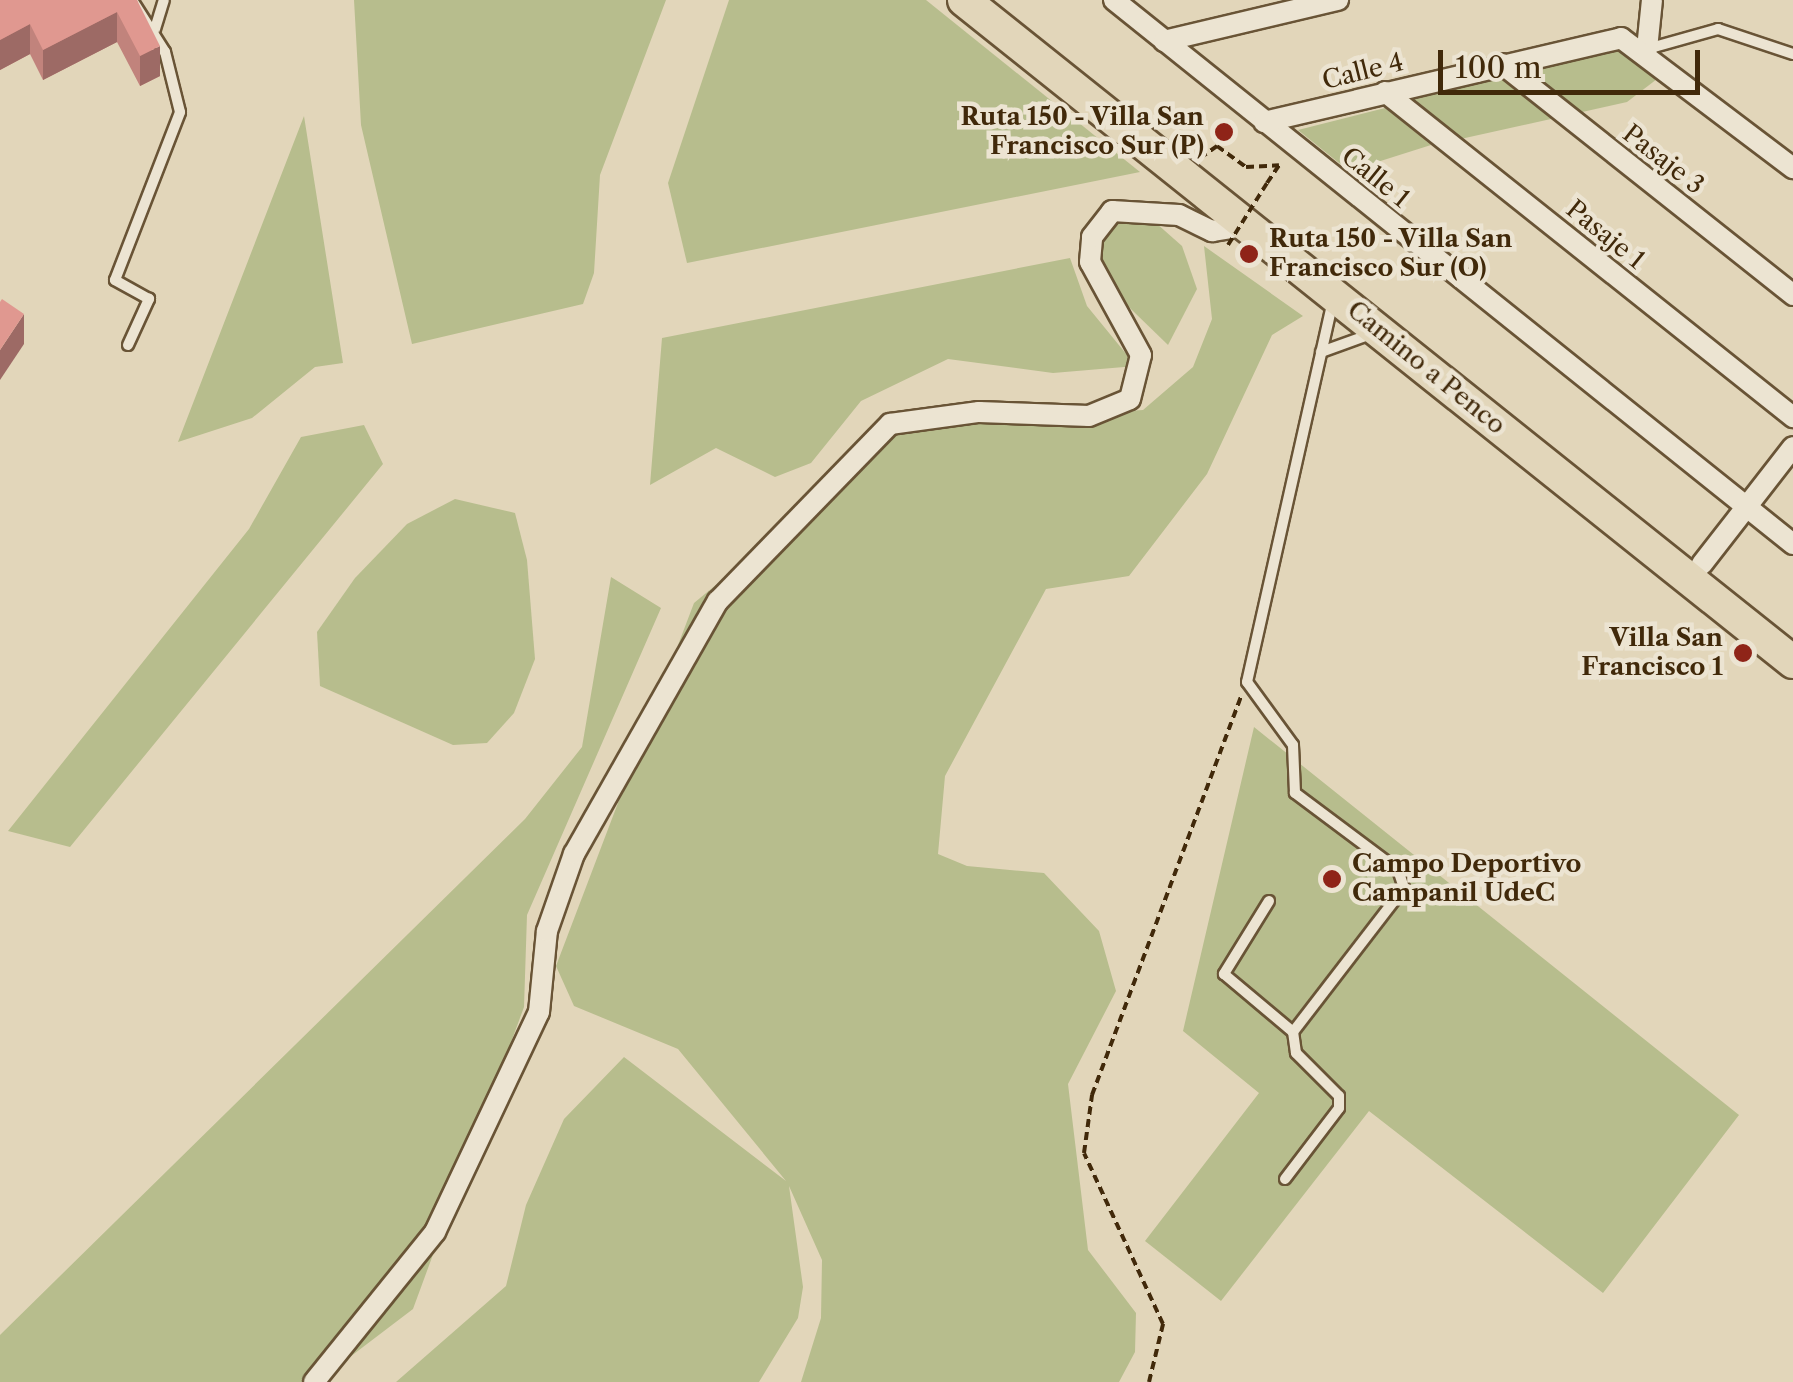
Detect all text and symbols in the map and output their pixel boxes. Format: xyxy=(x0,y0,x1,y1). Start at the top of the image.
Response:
scale bar xyxy=(1443,30,1706,92)
street label: Calle 4 xyxy=(1319,47,1407,97)
text: 100 m xyxy=(1455,49,1542,86)
place label: Ruta 150 - Villa San Francisco Sur (P) xyxy=(959,103,1204,162)
street label: Pasaje 3 xyxy=(1616,119,1710,201)
marker: Ruta 150 - Villa San Francisco Sur (P) xyxy=(1213,121,1235,143)
street label: Calle 1 xyxy=(1335,142,1415,214)
street label: Pasaje 1 xyxy=(1560,194,1650,276)
place label: Ruta 150 - Villa San Francisco Sur (O) xyxy=(1269,225,1514,284)
marker: Ruta 150 - Villa San Francisco Sur (O) xyxy=(1238,243,1260,265)
street label: Camino a Penco xyxy=(1341,295,1511,441)
place label: Villa San Francisco 1 xyxy=(1581,624,1723,683)
marker: Villa San Francisco 1 xyxy=(1732,642,1754,664)
place label: Campo Deportivo Campanil UdeC xyxy=(1352,850,1581,909)
marker: Campo Deportivo Campanil UdeC xyxy=(1321,868,1343,890)

